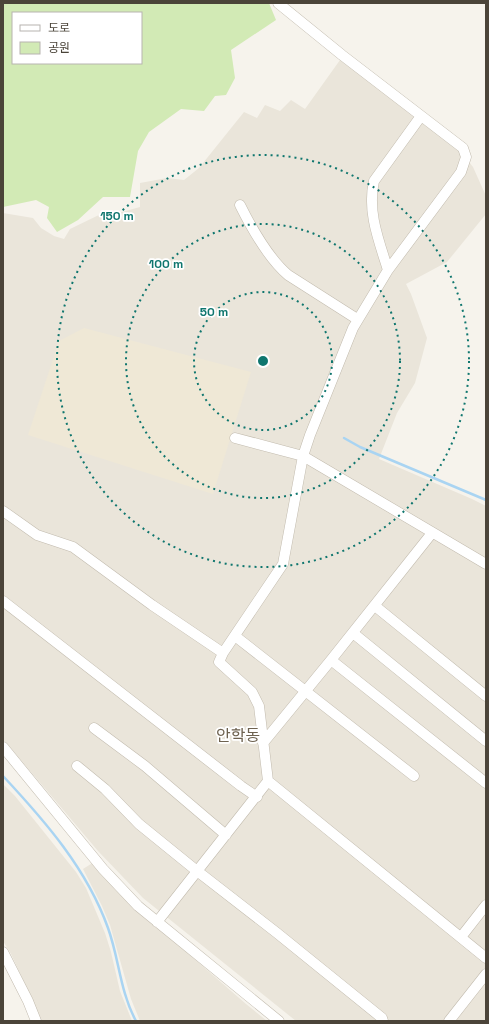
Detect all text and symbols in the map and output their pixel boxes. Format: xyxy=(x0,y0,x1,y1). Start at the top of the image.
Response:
legend xyxy=(12,12,142,64)
text: 도로 xyxy=(48,20,70,36)
text: 공원 xyxy=(48,40,70,56)
text: 150 m xyxy=(100,208,134,224)
text: 100 m xyxy=(149,256,183,272)
text: 50 m xyxy=(200,304,228,320)
centre of rings xyxy=(256,354,270,368)
district label: 안학동 xyxy=(216,725,260,746)

